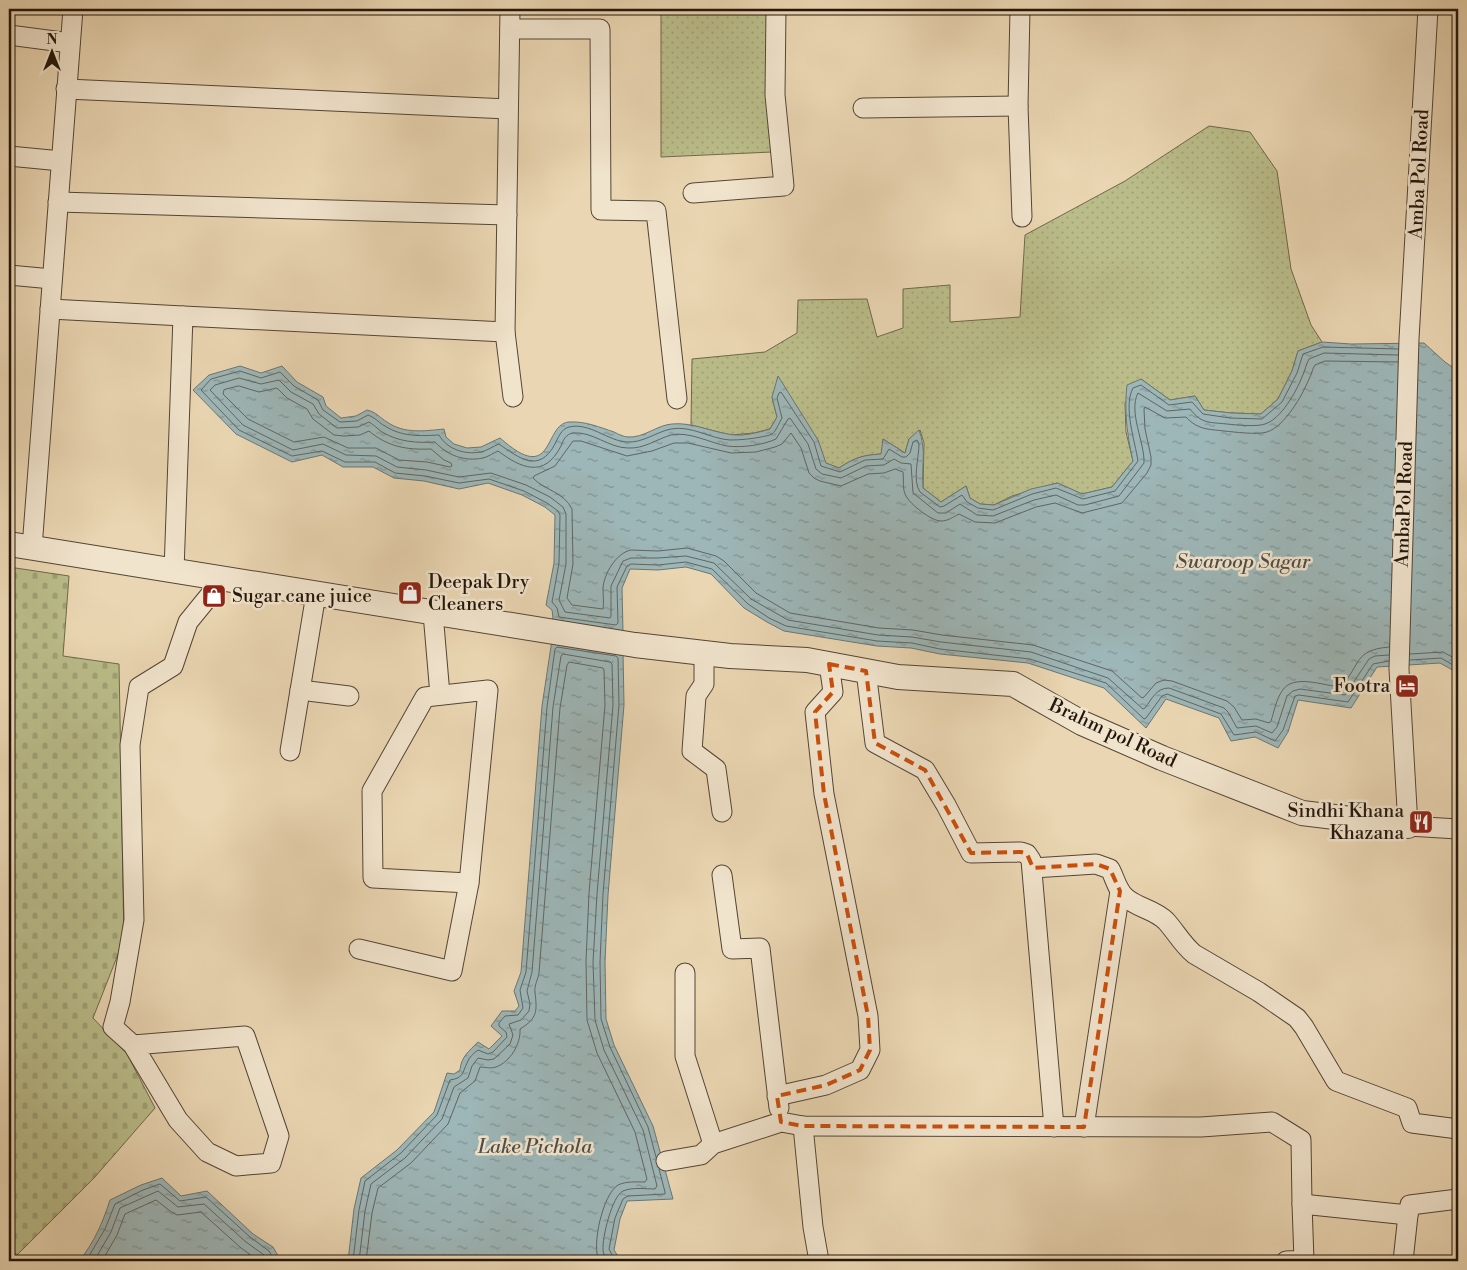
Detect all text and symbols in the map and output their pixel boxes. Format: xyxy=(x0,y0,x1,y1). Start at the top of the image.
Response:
north arrow xyxy=(28,28,78,78)
text: N xyxy=(46,31,58,49)
street label: Amba Pol Road xyxy=(1404,108,1434,241)
street label: AmbaPol Road xyxy=(1390,440,1418,568)
water label: Swaroop Sagar xyxy=(1176,550,1311,575)
place label: Deepak Dry Cleaners xyxy=(428,570,530,616)
shop icon: Deepak Dry Cleaners xyxy=(397,580,423,606)
shop icon: Sugar cane juice xyxy=(201,583,227,609)
place label: Sugar cane juice xyxy=(232,584,372,608)
hotel icon: Footra xyxy=(1394,673,1420,699)
place label: Footra xyxy=(1333,674,1390,698)
street label: Brahm pol Road xyxy=(1044,692,1181,773)
place label: Sindhi Khana Khazana xyxy=(1287,799,1404,845)
restaurant icon: Sindhi Khana Khazana xyxy=(1408,809,1434,835)
water label: Lake Pichola xyxy=(477,1135,593,1160)

